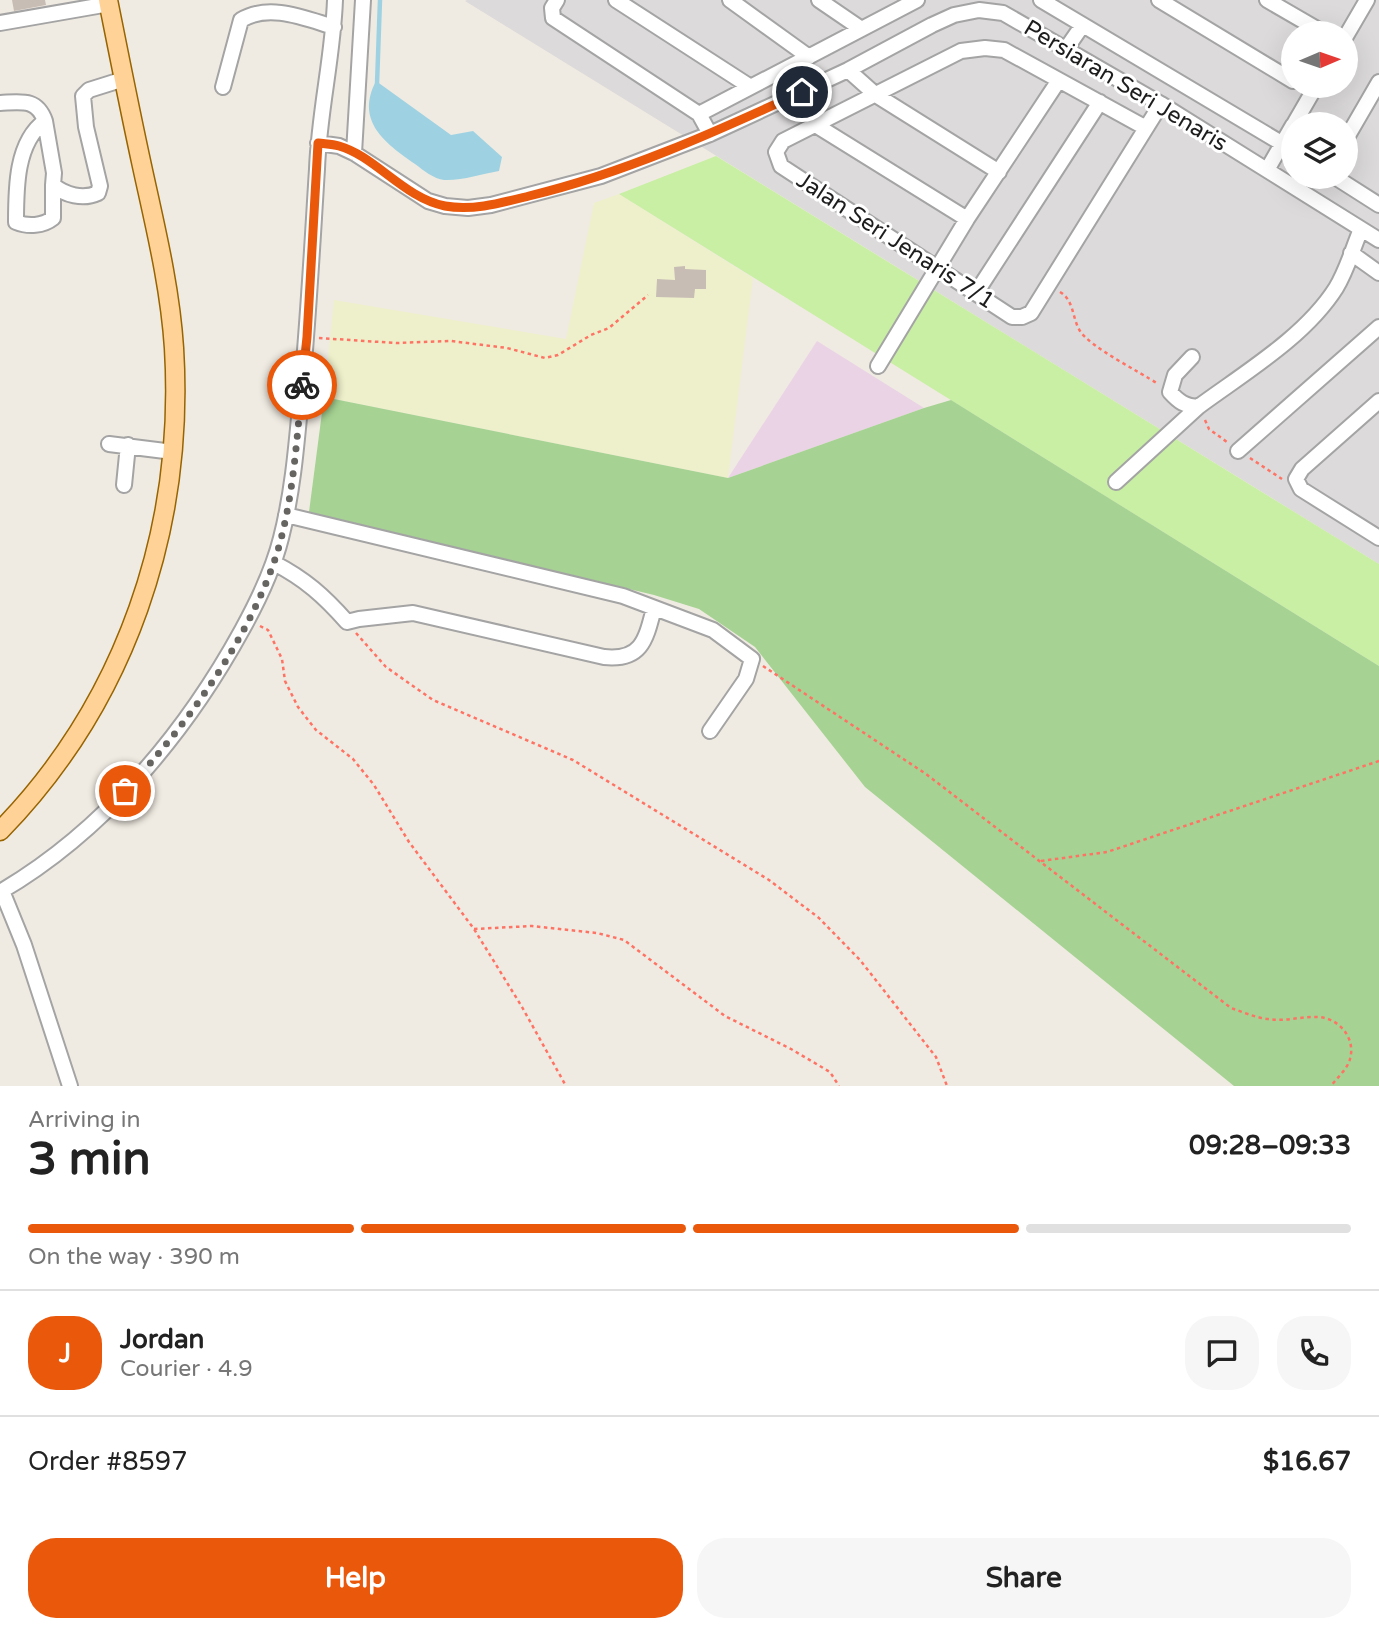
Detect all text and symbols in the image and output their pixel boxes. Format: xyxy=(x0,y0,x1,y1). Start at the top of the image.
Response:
street label: Persiaran Seri Jenaris xyxy=(1019,14,1232,158)
north arrow xyxy=(1281,21,1358,98)
map controls xyxy=(1281,21,1358,189)
pin xyxy=(772,62,832,122)
icon: home xyxy=(783,73,821,111)
button: layers xyxy=(1281,112,1358,189)
street label: Jalan Seri Jenaris 7/1 xyxy=(791,166,1000,315)
courier xyxy=(267,350,337,420)
icon: bike xyxy=(283,366,321,404)
pin xyxy=(95,761,155,821)
icon: bag xyxy=(106,772,144,810)
text: Arriving in xyxy=(28,1106,141,1134)
text: 09:28–09:33 xyxy=(1189,1130,1351,1161)
text: 3 min xyxy=(28,1132,151,1187)
text: On the way · 390 m xyxy=(28,1243,240,1271)
button: chat xyxy=(1185,1316,1259,1390)
button: phone xyxy=(1277,1316,1351,1390)
text: Jordan xyxy=(120,1324,204,1355)
text: J xyxy=(59,1338,71,1369)
text: Courier · 4.9 xyxy=(120,1355,253,1383)
text: Order #8597 xyxy=(28,1446,188,1477)
text: $16.67 xyxy=(1263,1446,1351,1477)
button: Help xyxy=(28,1538,683,1618)
button: Share xyxy=(697,1538,1351,1618)

